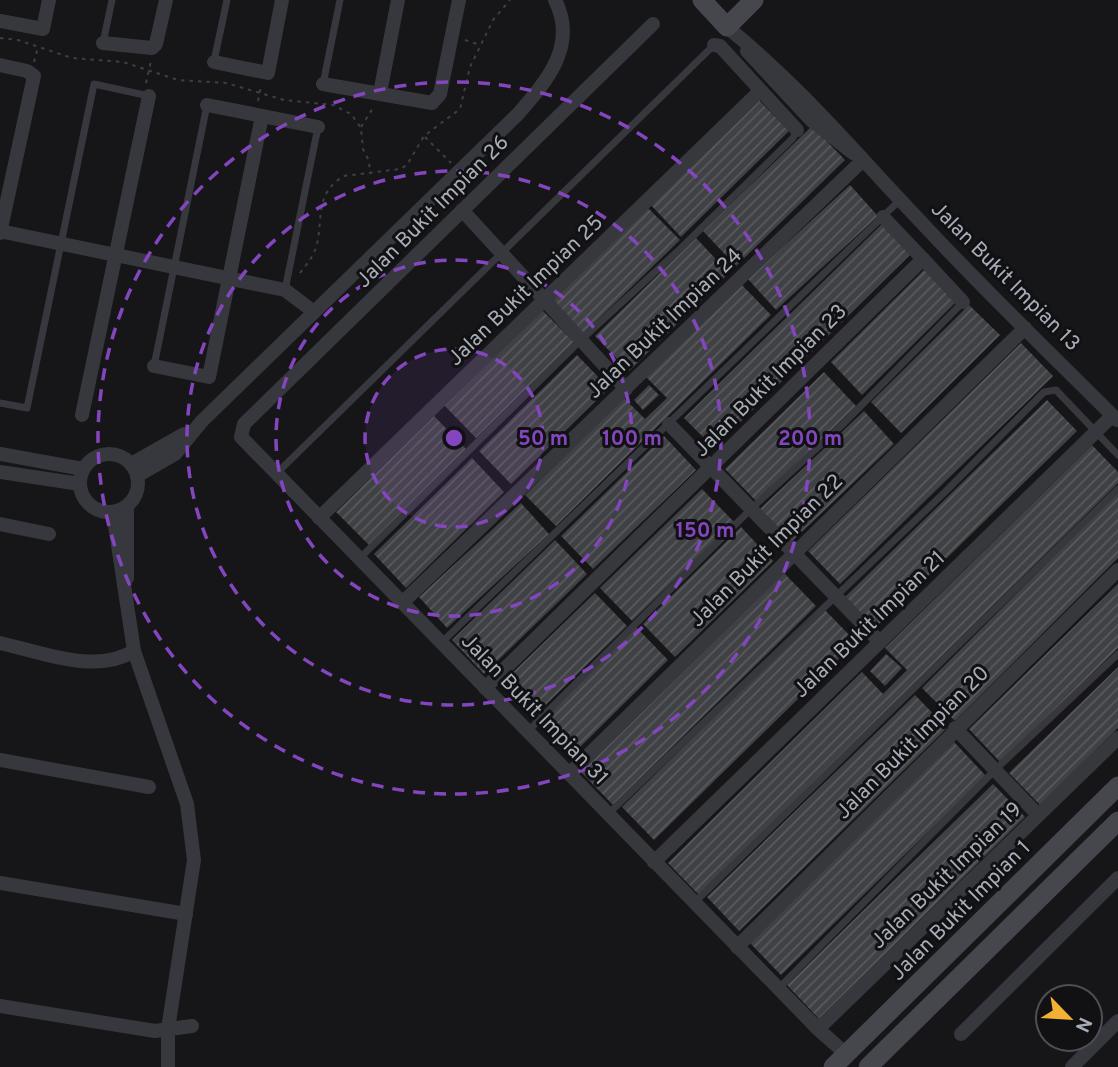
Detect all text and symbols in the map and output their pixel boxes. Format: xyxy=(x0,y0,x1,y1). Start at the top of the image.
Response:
street label: Jalan Bukit Impian 26 xyxy=(351,130,515,294)
street label: Jalan Bukit Impian 13 xyxy=(924,197,1085,358)
street label: Jalan Bukit Impian 25 xyxy=(442,210,610,372)
street label: Jalan Bukit Impian 24 xyxy=(582,243,749,405)
street label: Jalan Bukit Impian 23 xyxy=(689,299,853,463)
centre of rings xyxy=(442,426,466,450)
text: 50 m xyxy=(518,426,568,453)
text: 100 m xyxy=(602,426,662,453)
text: 200 m xyxy=(778,426,842,453)
street label: Jalan Bukit Impian 22 xyxy=(685,469,849,633)
text: 150 m xyxy=(676,518,734,545)
street label: Jalan Bukit Impian 21 xyxy=(788,546,952,705)
street label: Jalan Bukit Impian 31 xyxy=(454,628,613,792)
street label: Jalan Bukit Impian 20 xyxy=(830,660,996,826)
street label: Jalan Bukit Impian 19 xyxy=(865,796,1027,954)
street label: Jalan Bukit Impian 1 xyxy=(885,835,1035,985)
north arrow xyxy=(1034,983,1104,1053)
text: N xyxy=(1069,1013,1096,1036)

